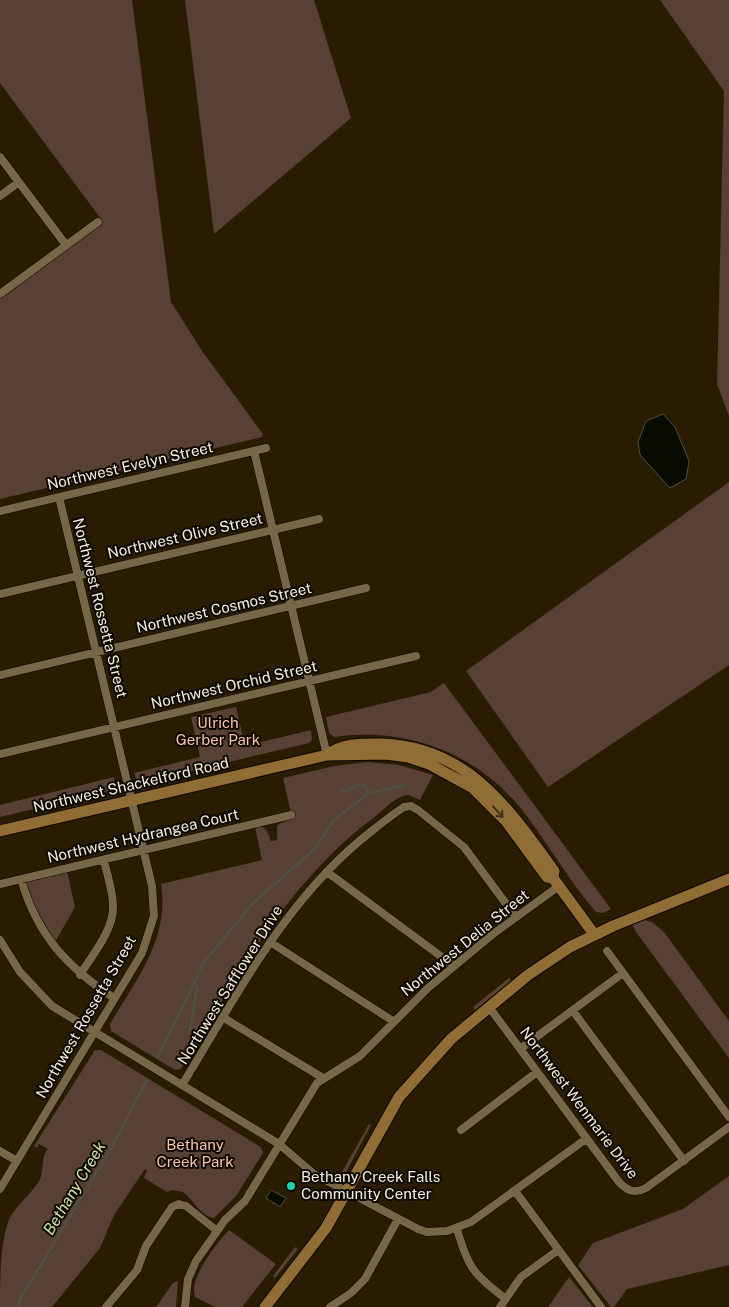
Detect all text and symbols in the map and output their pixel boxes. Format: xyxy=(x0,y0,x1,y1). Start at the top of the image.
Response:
street label: Northwest Evelyn Street xyxy=(45,438,215,493)
street label: Northwest Olive Street xyxy=(106,509,264,562)
street label: Northwest Rossetta Street xyxy=(70,516,131,700)
street label: Northwest Cosmos Street xyxy=(135,579,313,636)
street label: Northwest Orchid Street xyxy=(149,657,319,712)
park label: Ulrich Gerber Park xyxy=(176,714,260,748)
street label: Northwest Shackelford Road xyxy=(31,754,230,815)
street label: Northwest Hydrangea Court xyxy=(46,805,240,866)
one-way arrow xyxy=(492,805,504,818)
street label: Northwest Delia Street xyxy=(397,886,532,999)
street label: Northwest Safflower Drive xyxy=(174,902,286,1067)
street label: Northwest Rossetta Street xyxy=(32,932,139,1101)
street label: Northwest Wenmarie Drive xyxy=(517,1023,642,1182)
park label: Bethany Creek Park xyxy=(156,1136,234,1170)
water label: Bethany Creek xyxy=(39,1138,110,1238)
place label: Bethany Creek Falls Community Center xyxy=(301,1168,440,1202)
marker: Bethany Creek Falls Community Center xyxy=(285,1180,297,1192)

